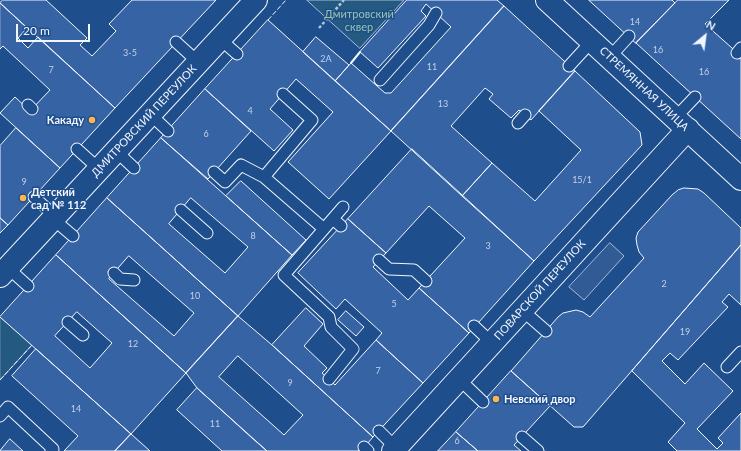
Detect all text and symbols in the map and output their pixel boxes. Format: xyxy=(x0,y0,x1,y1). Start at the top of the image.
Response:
park label: Дмитровский сквер xyxy=(324,7,394,33)
scale bar xyxy=(18,16,92,42)
north arrow xyxy=(685,16,725,56)
house number: 14 xyxy=(630,17,640,27)
text: N xyxy=(704,17,718,33)
text: 20 m xyxy=(23,23,50,38)
street label: СТРЕМЯННАЯ УЛИЦА xyxy=(597,44,691,134)
house number: 16 xyxy=(653,45,663,55)
house number: 3-5 xyxy=(123,48,137,58)
house number: 2А xyxy=(320,54,332,64)
street label: ДМИТРОВСКИЙ ПЕРЕУЛОК xyxy=(89,62,199,180)
house number: 11 xyxy=(427,62,437,72)
house number: 7 xyxy=(48,65,54,75)
house number: 16 xyxy=(699,67,709,77)
house number: 13 xyxy=(438,99,448,109)
house number: 4 xyxy=(247,106,253,116)
place label: Какаду xyxy=(47,113,84,127)
marker: Какаду xyxy=(87,115,97,125)
house number: 6 xyxy=(203,129,209,139)
house number: 15/1 xyxy=(572,175,592,185)
house number: 9 xyxy=(21,177,27,187)
place label: Детский сад № 112 xyxy=(31,185,86,211)
marker: Детский сад № 112 xyxy=(18,193,28,203)
house number: 8 xyxy=(250,231,256,241)
street label: ПОВАРСКОЙ ПЕРЕУЛОК xyxy=(492,237,588,343)
house number: 3 xyxy=(485,241,491,251)
house number: 2 xyxy=(661,279,667,289)
house number: 10 xyxy=(190,291,200,301)
house number: 5 xyxy=(391,299,397,309)
house number: 19 xyxy=(680,327,690,337)
house number: 12 xyxy=(128,339,138,349)
house number: 7 xyxy=(375,366,381,376)
house number: 9 xyxy=(287,378,293,388)
place label: Невский двор xyxy=(504,392,576,406)
marker: Невский двор xyxy=(491,394,501,404)
house number: 14 xyxy=(71,404,81,414)
house number: 11 xyxy=(210,419,220,429)
house number: 6 xyxy=(454,436,460,446)

